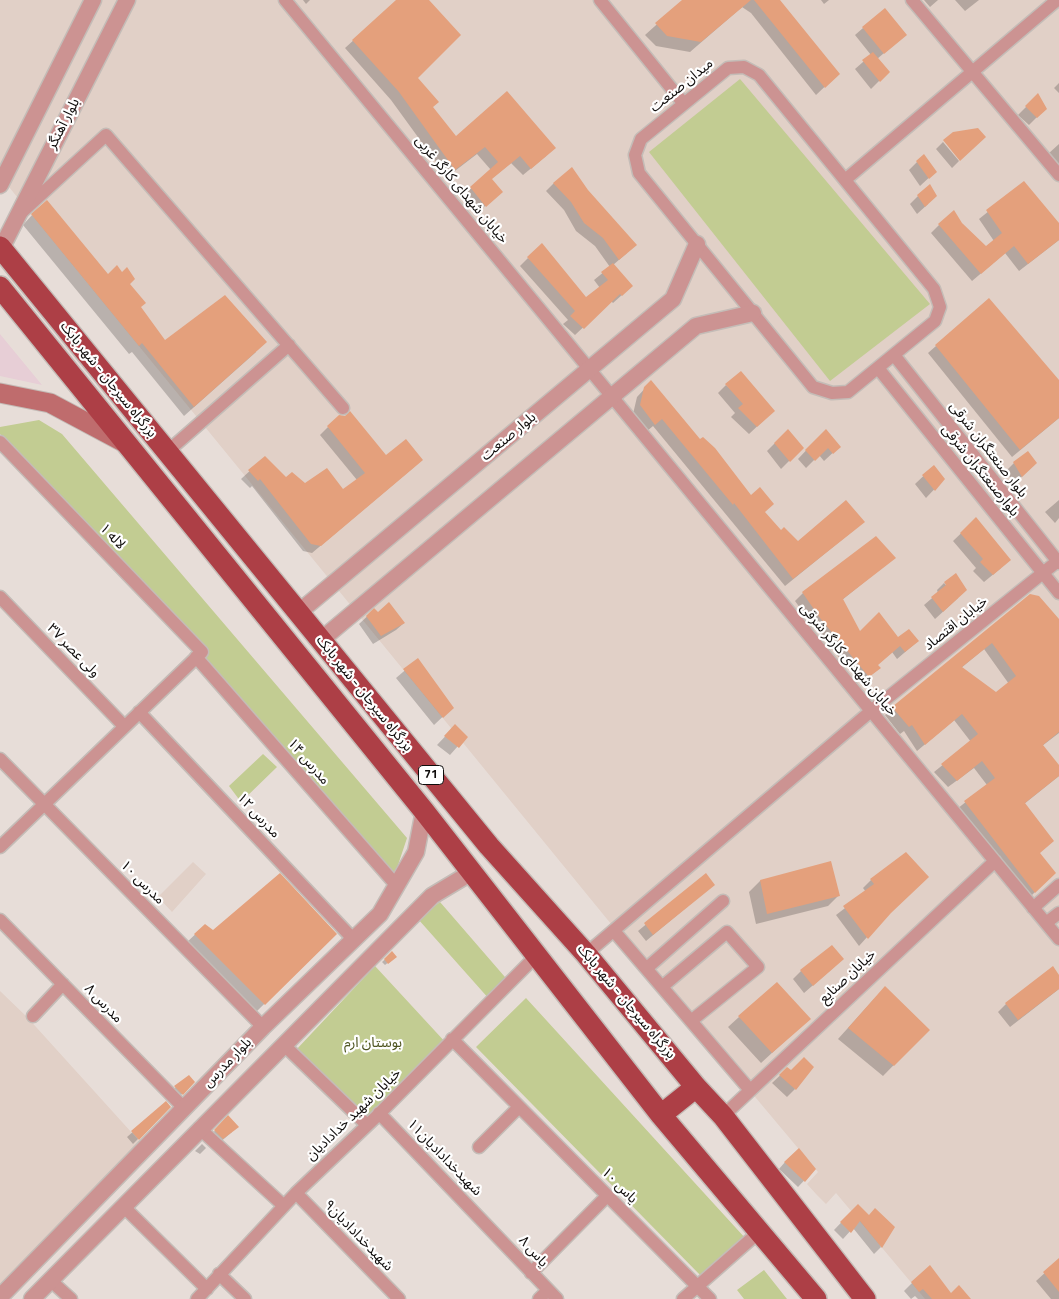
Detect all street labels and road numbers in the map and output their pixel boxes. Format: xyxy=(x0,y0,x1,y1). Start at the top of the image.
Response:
street label: میدان صنعت xyxy=(647,56,717,116)
street label: بلوار آهنگر xyxy=(44,96,84,152)
street label: خیابان شهدای کارگر غربی xyxy=(411,133,511,247)
street label: بزرگراه سیرجان - شهر بابک xyxy=(56,319,160,441)
street label: بلوار صنعتگران شرقی xyxy=(945,399,1031,501)
street label: بلوار صنعت xyxy=(478,409,540,465)
street label: بلوارصنعتگران شرقی xyxy=(938,422,1022,520)
street label: لاله ۱ xyxy=(96,520,128,554)
street label: خیابان اقتصاد xyxy=(921,593,991,655)
street label: خیابان شهدای کارگر شرقی xyxy=(796,600,900,720)
street label: ولی عصر ۳۷ xyxy=(43,621,103,681)
street label: بزرگراه سیرجان - شهر بابک xyxy=(312,633,416,755)
street label: مدرس ۱۴ xyxy=(283,736,333,788)
road number: 71 xyxy=(418,766,444,784)
street label: مدرس ۱۲ xyxy=(233,790,283,842)
street label: مدرس ۱۰ xyxy=(116,857,168,909)
street label: بزرگراه سیرجان - شهر بابک xyxy=(573,941,679,1063)
street label: خیابان صنایع xyxy=(816,947,880,1007)
street label: مدرس ۸ xyxy=(80,981,126,1027)
street label: بلوار مدرس xyxy=(200,1035,256,1091)
street label: خیابان شهید خدادادیان xyxy=(303,1065,405,1165)
street label: شهیدخدادادیان۱۱ xyxy=(403,1116,485,1200)
street label: یاس ۱۰ xyxy=(597,1164,641,1208)
street label: شهیدخدادادیان۹ xyxy=(320,1197,396,1275)
street label: یاس ۸ xyxy=(515,1233,551,1271)

